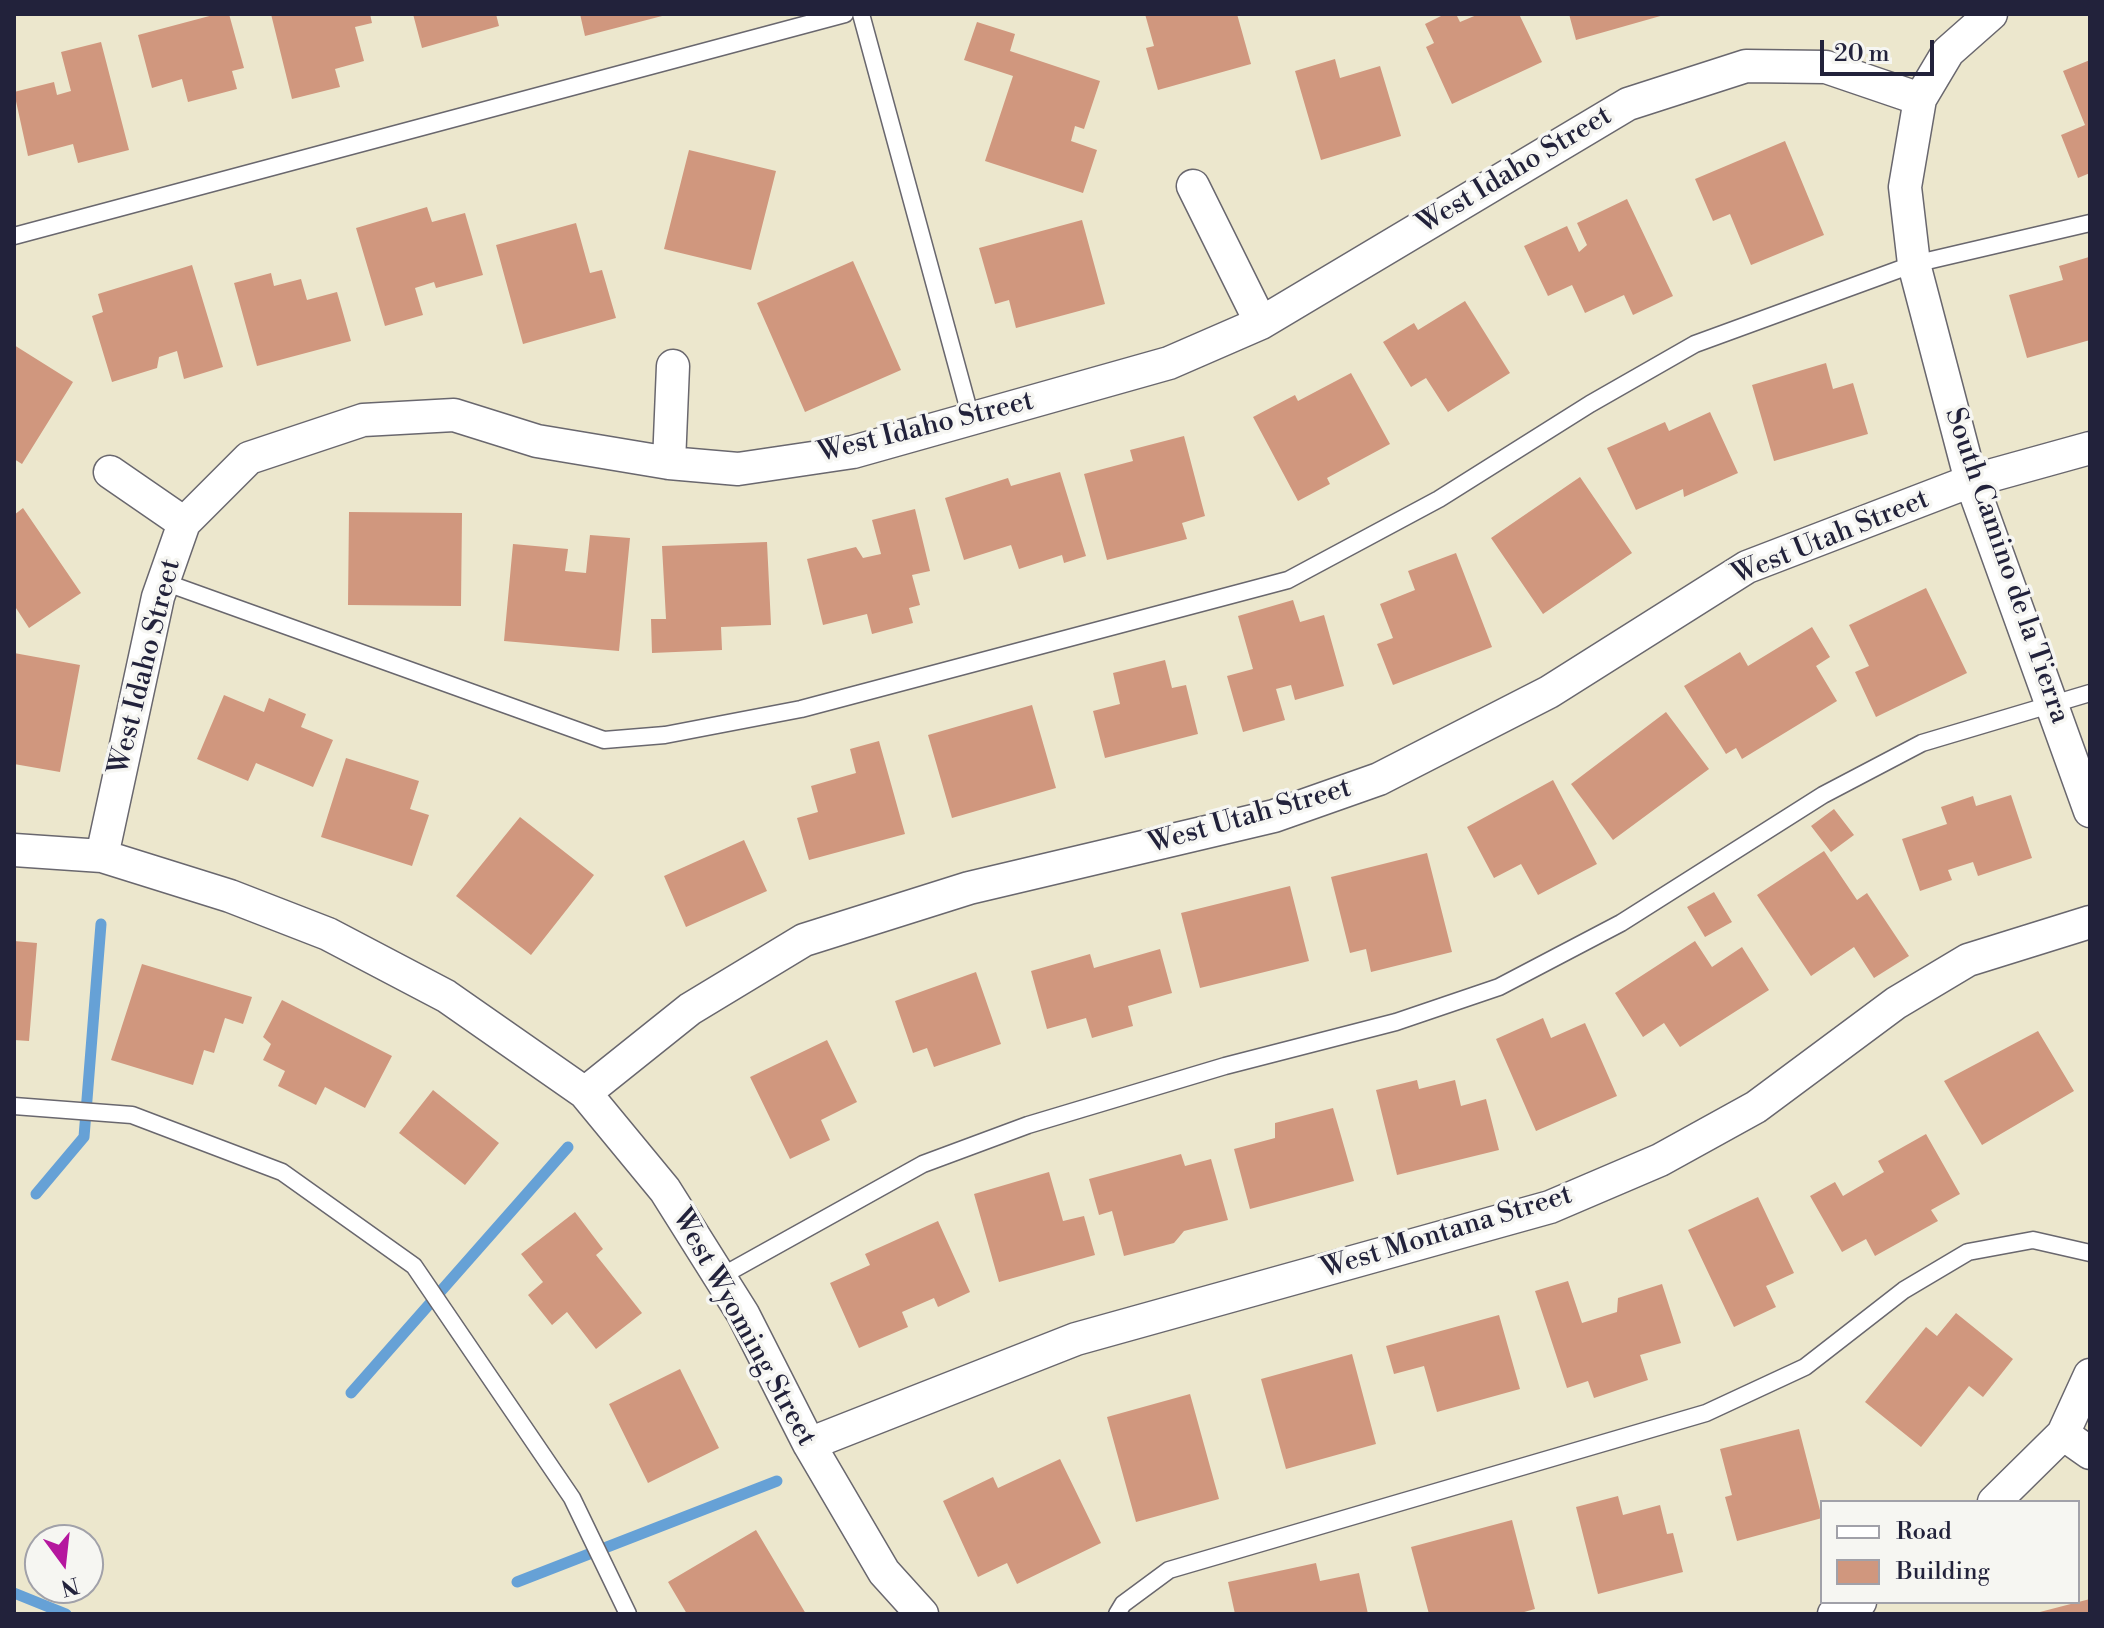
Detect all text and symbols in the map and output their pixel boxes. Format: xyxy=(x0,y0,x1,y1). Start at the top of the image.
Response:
scale bar xyxy=(1824,24,1938,74)
text: 20 m xyxy=(1834,39,1890,69)
street label: West Idaho Street xyxy=(1412,100,1618,242)
street label: West Idaho Street xyxy=(815,385,1037,471)
street label: South Camino de la Tierra xyxy=(1936,404,2076,728)
street label: West Utah Street xyxy=(1728,483,1934,593)
street label: West Idaho Street xyxy=(103,556,189,778)
street label: West Utah Street xyxy=(1145,772,1355,862)
street label: West Montana Street xyxy=(1318,1179,1576,1287)
street label: West Wyoming Street xyxy=(664,1203,822,1453)
legend xyxy=(1820,1500,2080,1604)
text: Road xyxy=(1896,1517,1952,1547)
north arrow xyxy=(24,1524,104,1604)
text: Building xyxy=(1896,1557,1990,1587)
text: N xyxy=(58,1570,82,1601)

